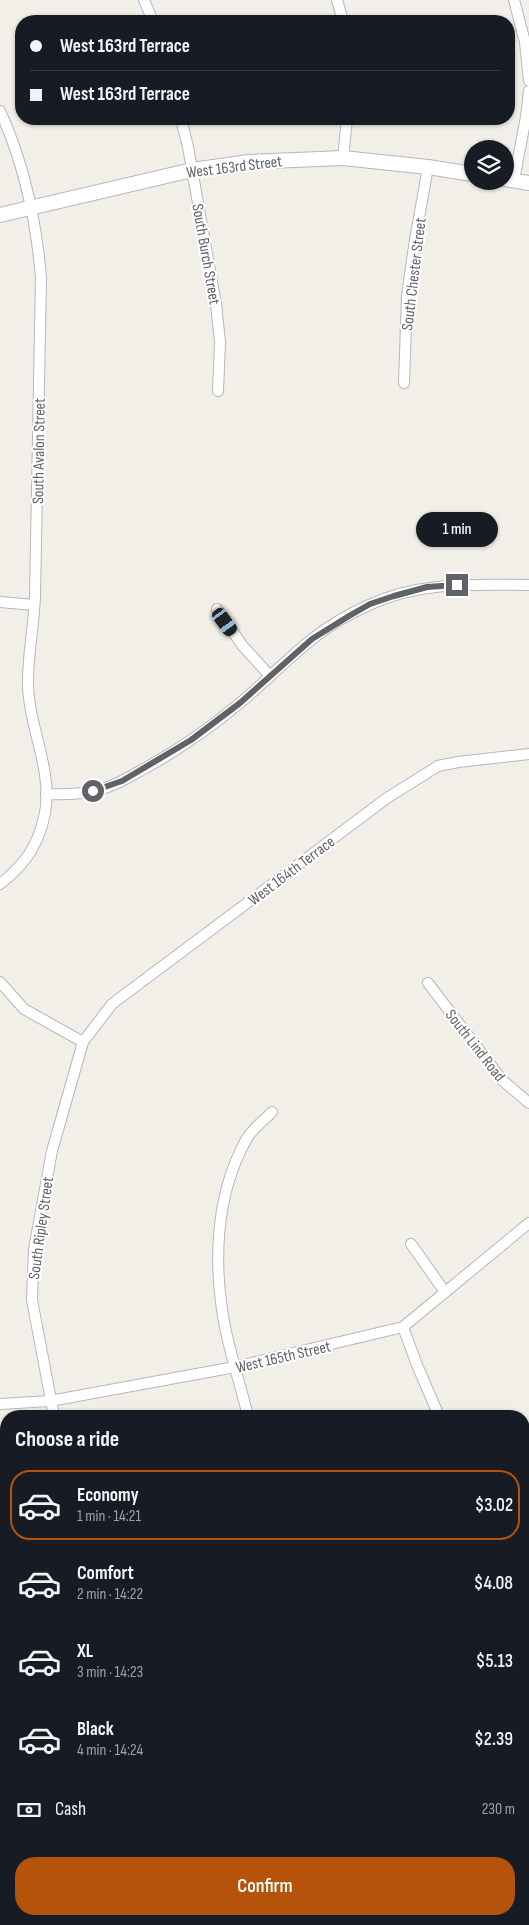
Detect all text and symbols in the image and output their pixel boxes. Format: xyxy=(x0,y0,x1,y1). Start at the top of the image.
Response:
text: West 163rd Terrace xyxy=(60,35,190,58)
text: West 163rd Terrace xyxy=(60,83,190,106)
map controls xyxy=(464,140,514,190)
button: layers xyxy=(464,140,514,190)
street label: West 163rd Street xyxy=(185,152,283,183)
street label: South Burch Street xyxy=(187,202,224,306)
street label: South Chester Street xyxy=(398,217,431,332)
street label: South Avalon Street xyxy=(29,398,50,504)
callout: 1 min xyxy=(416,512,498,548)
text: 1 min xyxy=(442,520,472,539)
route end xyxy=(446,574,468,596)
car xyxy=(210,605,239,639)
route start xyxy=(82,780,104,802)
street label: West 164th Terrace xyxy=(245,833,339,910)
street label: South Lind Road xyxy=(441,1006,509,1086)
street label: South Ripley Street xyxy=(25,1176,58,1281)
street label: West 165th Street xyxy=(234,1337,333,1378)
text: Choose a ride xyxy=(15,1426,119,1453)
icon: car xyxy=(17,1483,62,1528)
text: Economy xyxy=(77,1484,139,1507)
text: $3.02 xyxy=(475,1494,513,1517)
text: 1 min · 14:21 xyxy=(77,1507,141,1526)
icon: car xyxy=(17,1561,62,1606)
text: Comfort xyxy=(77,1562,134,1585)
text: $4.08 xyxy=(474,1572,513,1595)
text: 2 min · 14:22 xyxy=(77,1585,143,1604)
icon: car xyxy=(17,1639,62,1684)
text: XL xyxy=(77,1640,93,1663)
text: $5.13 xyxy=(476,1650,513,1673)
text: 3 min · 14:23 xyxy=(77,1663,143,1682)
icon: car xyxy=(17,1717,62,1762)
text: Black xyxy=(77,1718,114,1741)
text: $2.39 xyxy=(474,1728,513,1751)
text: 4 min · 14:24 xyxy=(77,1741,143,1760)
icon: cash xyxy=(15,1796,43,1824)
text: Cash xyxy=(55,1798,86,1821)
text: 230 m xyxy=(482,1800,515,1819)
button: Confirm xyxy=(15,1857,515,1915)

